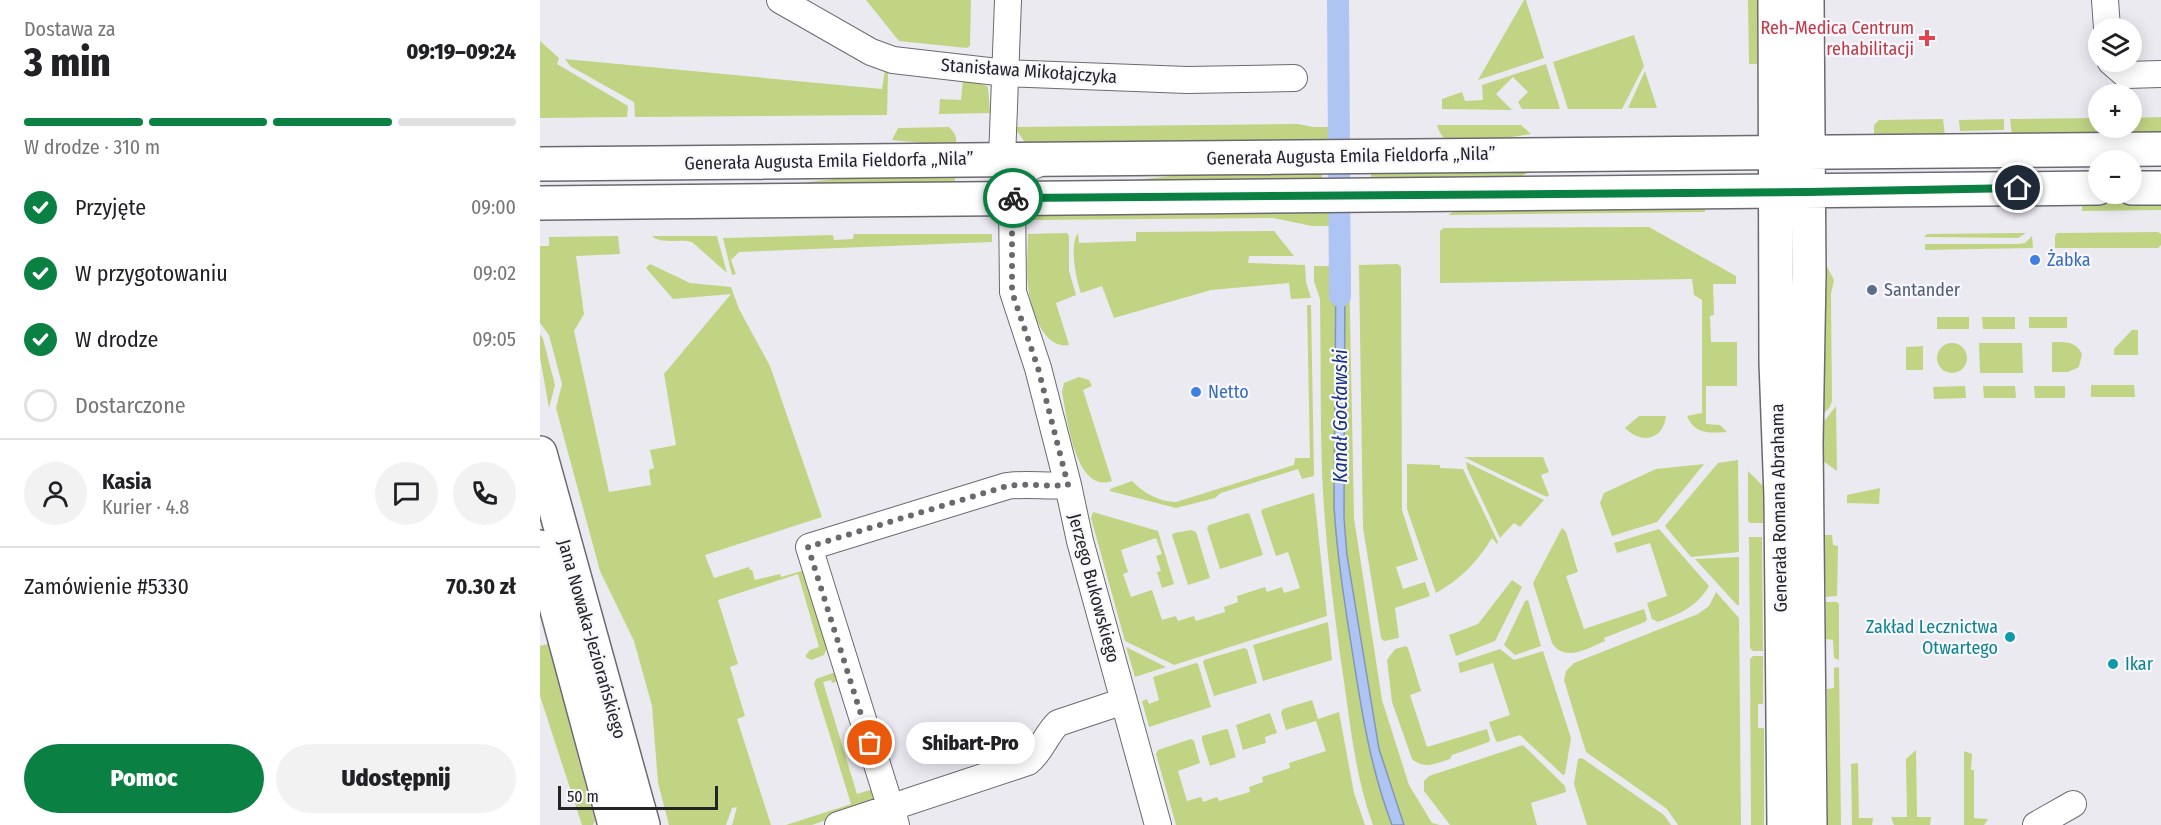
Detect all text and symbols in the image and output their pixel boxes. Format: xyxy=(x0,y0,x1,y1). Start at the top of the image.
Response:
text: Dostawa za xyxy=(24,17,116,41)
place label: Reh-Medica Centrum rehabilitacji xyxy=(1760,17,1914,60)
map controls xyxy=(2088,18,2142,204)
button: layers xyxy=(2088,18,2142,72)
marker: Reh-Medica Centrum rehabilitacji xyxy=(1918,29,1936,47)
text: 09:19–09:24 xyxy=(406,38,516,65)
text: 3 min xyxy=(24,40,111,86)
street label: Stanisława Mikołajczyka xyxy=(940,54,1118,88)
button: + xyxy=(2088,84,2142,138)
text: W drodze · 310 m xyxy=(24,135,160,159)
street label: Generała Augusta Emila Fieldorfa „Nila” xyxy=(1206,142,1496,170)
street label: Generała Augusta Emila Fieldorfa „Nila” xyxy=(684,147,974,175)
button: − xyxy=(2088,150,2142,204)
pin xyxy=(1992,162,2043,213)
courier xyxy=(983,168,1043,228)
icon: home xyxy=(2001,171,2034,204)
icon: bike xyxy=(997,182,1030,215)
icon: check xyxy=(24,191,57,224)
text: Przyjęte xyxy=(75,194,146,221)
text: 09:00 xyxy=(471,195,516,219)
place label: Żabka xyxy=(2047,249,2091,271)
marker: Żabka xyxy=(2028,253,2042,267)
icon: check xyxy=(24,257,57,290)
text: W przygotowaniu xyxy=(75,260,228,287)
text: 09:02 xyxy=(473,261,516,285)
place label: Santander xyxy=(1884,279,1961,301)
marker: Santander xyxy=(1865,283,1879,297)
icon: check xyxy=(24,323,57,356)
text: W drodze xyxy=(75,326,158,353)
text: 09:05 xyxy=(472,327,516,351)
water label: Kanał Gocławski xyxy=(1328,349,1352,483)
place label: Netto xyxy=(1208,381,1249,403)
marker: Netto xyxy=(1189,385,1203,399)
text: Dostarczone xyxy=(75,392,186,419)
street label: Generała Romana Abrahama xyxy=(1766,403,1792,613)
button: person xyxy=(24,462,87,525)
button: chat xyxy=(375,462,438,525)
button: phone xyxy=(453,462,516,525)
text: Kasia xyxy=(102,468,152,495)
text: Kurier · 4.8 xyxy=(102,495,189,519)
street label: Jerzego Bukowskiego xyxy=(1064,511,1124,665)
street label: Jana Nowaka-Jeziorańskiego xyxy=(553,537,631,741)
text: Zamówienie #5330 xyxy=(24,573,189,600)
text: 70.30 zł xyxy=(446,573,516,600)
place label: Zakład Lecznictwa Otwartego xyxy=(1866,616,1998,659)
marker: Zakład Lecznictwa Otwartego xyxy=(2003,630,2017,644)
place label: Ikar xyxy=(2125,653,2154,675)
marker: Ikar xyxy=(2106,657,2120,671)
pin xyxy=(844,717,895,768)
callout: Shibart-Pro xyxy=(906,722,1035,764)
icon: bag xyxy=(853,726,886,759)
text: Shibart-Pro xyxy=(922,731,1019,755)
button: Pomoc xyxy=(24,744,264,813)
button: Udostępnij xyxy=(276,744,516,813)
scale bar xyxy=(558,783,718,810)
text: 50 m xyxy=(567,787,599,806)

